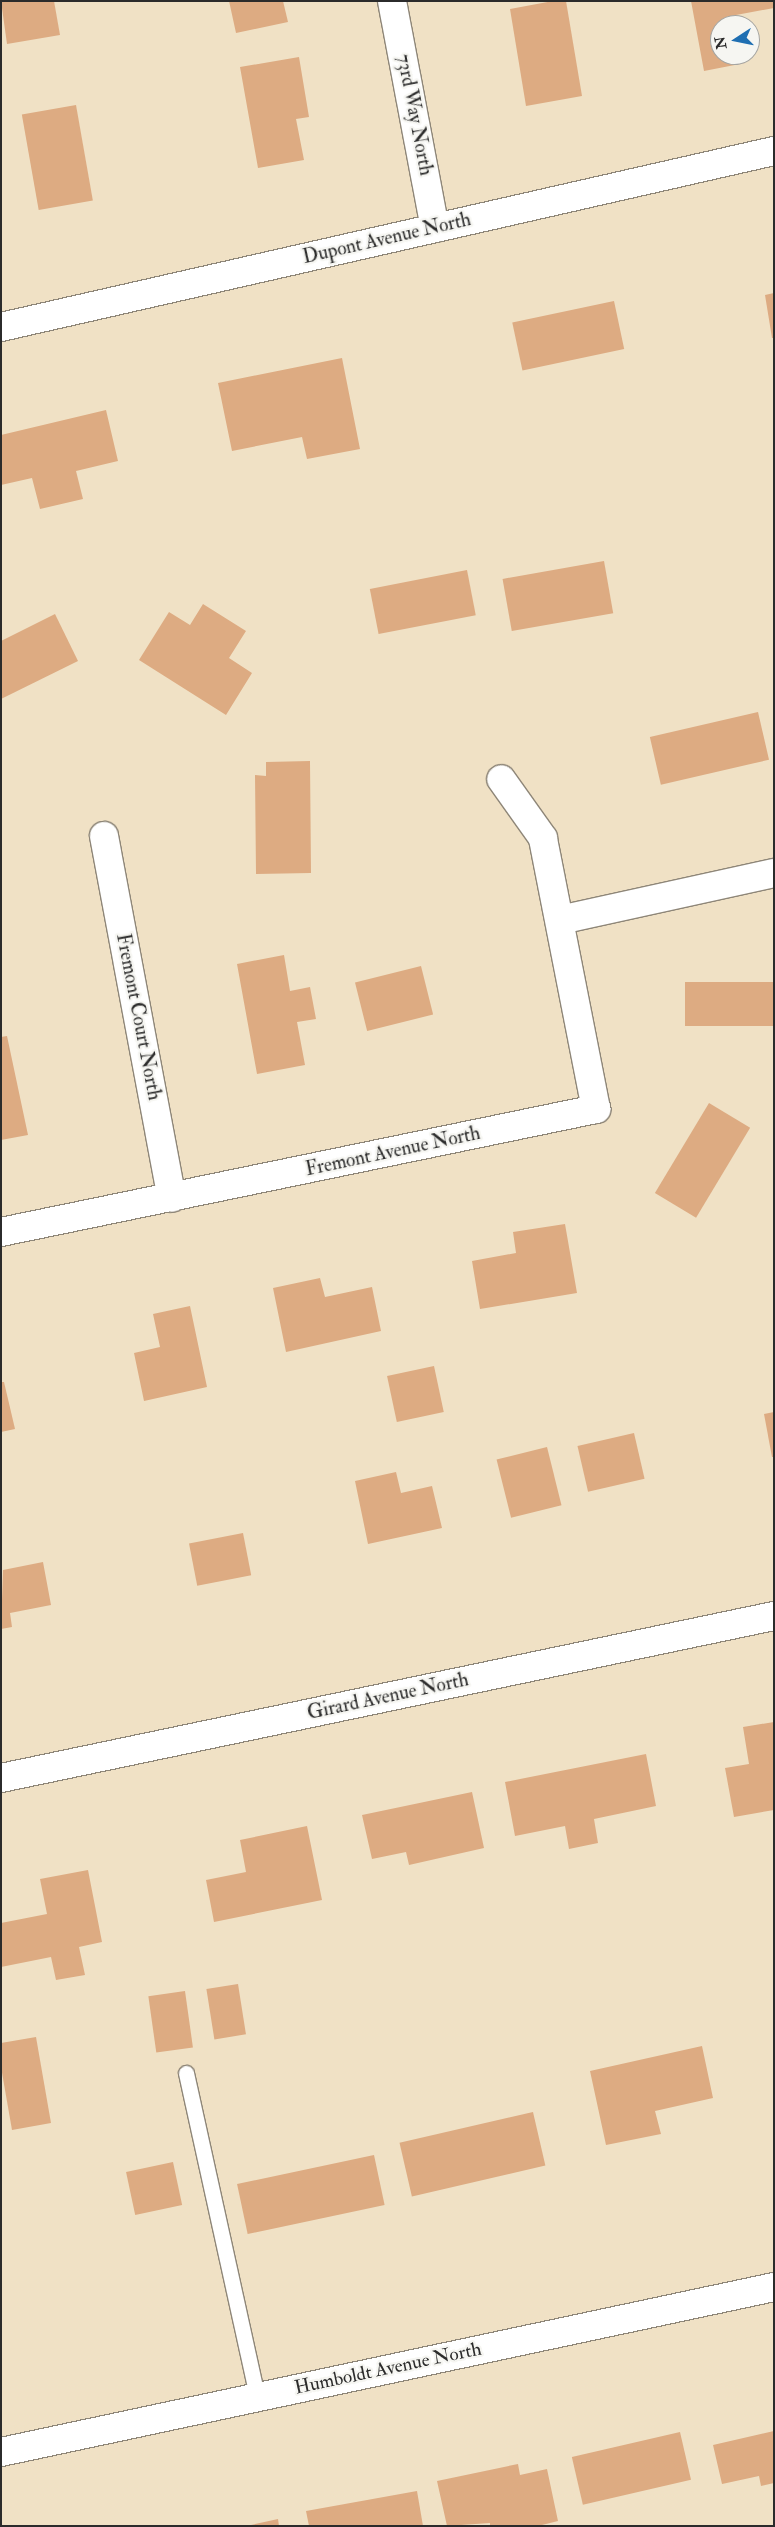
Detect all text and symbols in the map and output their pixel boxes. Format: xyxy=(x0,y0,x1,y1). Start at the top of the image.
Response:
north arrow xyxy=(710,15,760,65)
text: N xyxy=(711,35,730,51)
street label: 73rd Way North xyxy=(391,53,437,177)
street label: Dupont Avenue North xyxy=(301,209,473,269)
street label: Fremont Court North xyxy=(111,932,165,1102)
street label: Fremont Avenue North xyxy=(304,1122,482,1182)
street label: Girard Avenue North xyxy=(305,1669,471,1725)
street label: Humboldt Avenue North xyxy=(293,2338,483,2400)

